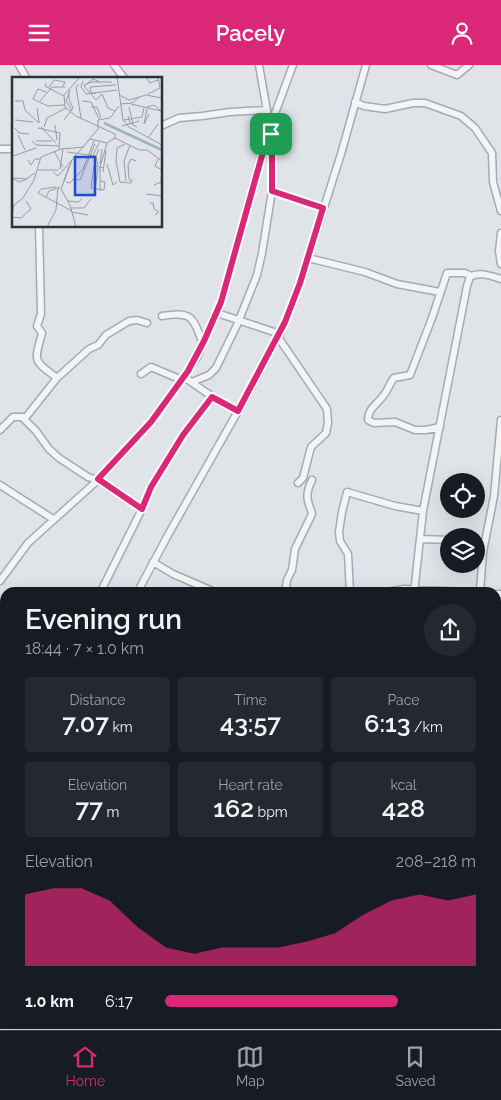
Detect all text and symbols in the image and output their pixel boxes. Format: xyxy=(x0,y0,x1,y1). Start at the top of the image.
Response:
icon: menu xyxy=(25,19,53,47)
icon: person xyxy=(448,19,476,47)
text: Pacely xyxy=(216,20,285,46)
inset map xyxy=(12,77,162,227)
pin xyxy=(250,113,292,155)
icon: arrive xyxy=(257,120,285,148)
map controls xyxy=(440,473,485,573)
button: locate xyxy=(440,473,485,518)
button: layers xyxy=(440,528,485,573)
text: Evening run xyxy=(25,603,182,636)
button: share xyxy=(424,604,476,656)
text: 18:44 · 7 × 1.0 km xyxy=(25,639,144,658)
text: Distance xyxy=(69,692,126,708)
text: Time xyxy=(234,692,267,708)
text: Pace xyxy=(387,692,420,708)
text: 7.07 xyxy=(62,708,109,738)
text: 43:57 xyxy=(220,708,281,738)
text: 6:13 xyxy=(364,708,410,738)
text: km xyxy=(109,719,133,735)
text: /km xyxy=(410,719,443,735)
text: Elevation xyxy=(68,777,127,793)
text: Heart rate xyxy=(218,777,283,793)
text: kcal xyxy=(390,777,417,793)
text: 77 xyxy=(76,793,103,823)
text: 162 xyxy=(213,793,254,823)
text: 428 xyxy=(382,793,425,823)
text: m xyxy=(103,804,119,820)
text: bpm xyxy=(254,804,288,820)
text: Elevation xyxy=(25,852,93,871)
text: 208–218 m xyxy=(396,852,476,871)
text: 1.0 km xyxy=(25,992,74,1011)
text: 6:17 xyxy=(105,992,133,1011)
tab: Home xyxy=(65,1043,105,1089)
tab: Map xyxy=(236,1043,265,1089)
tab: Saved xyxy=(395,1043,436,1089)

